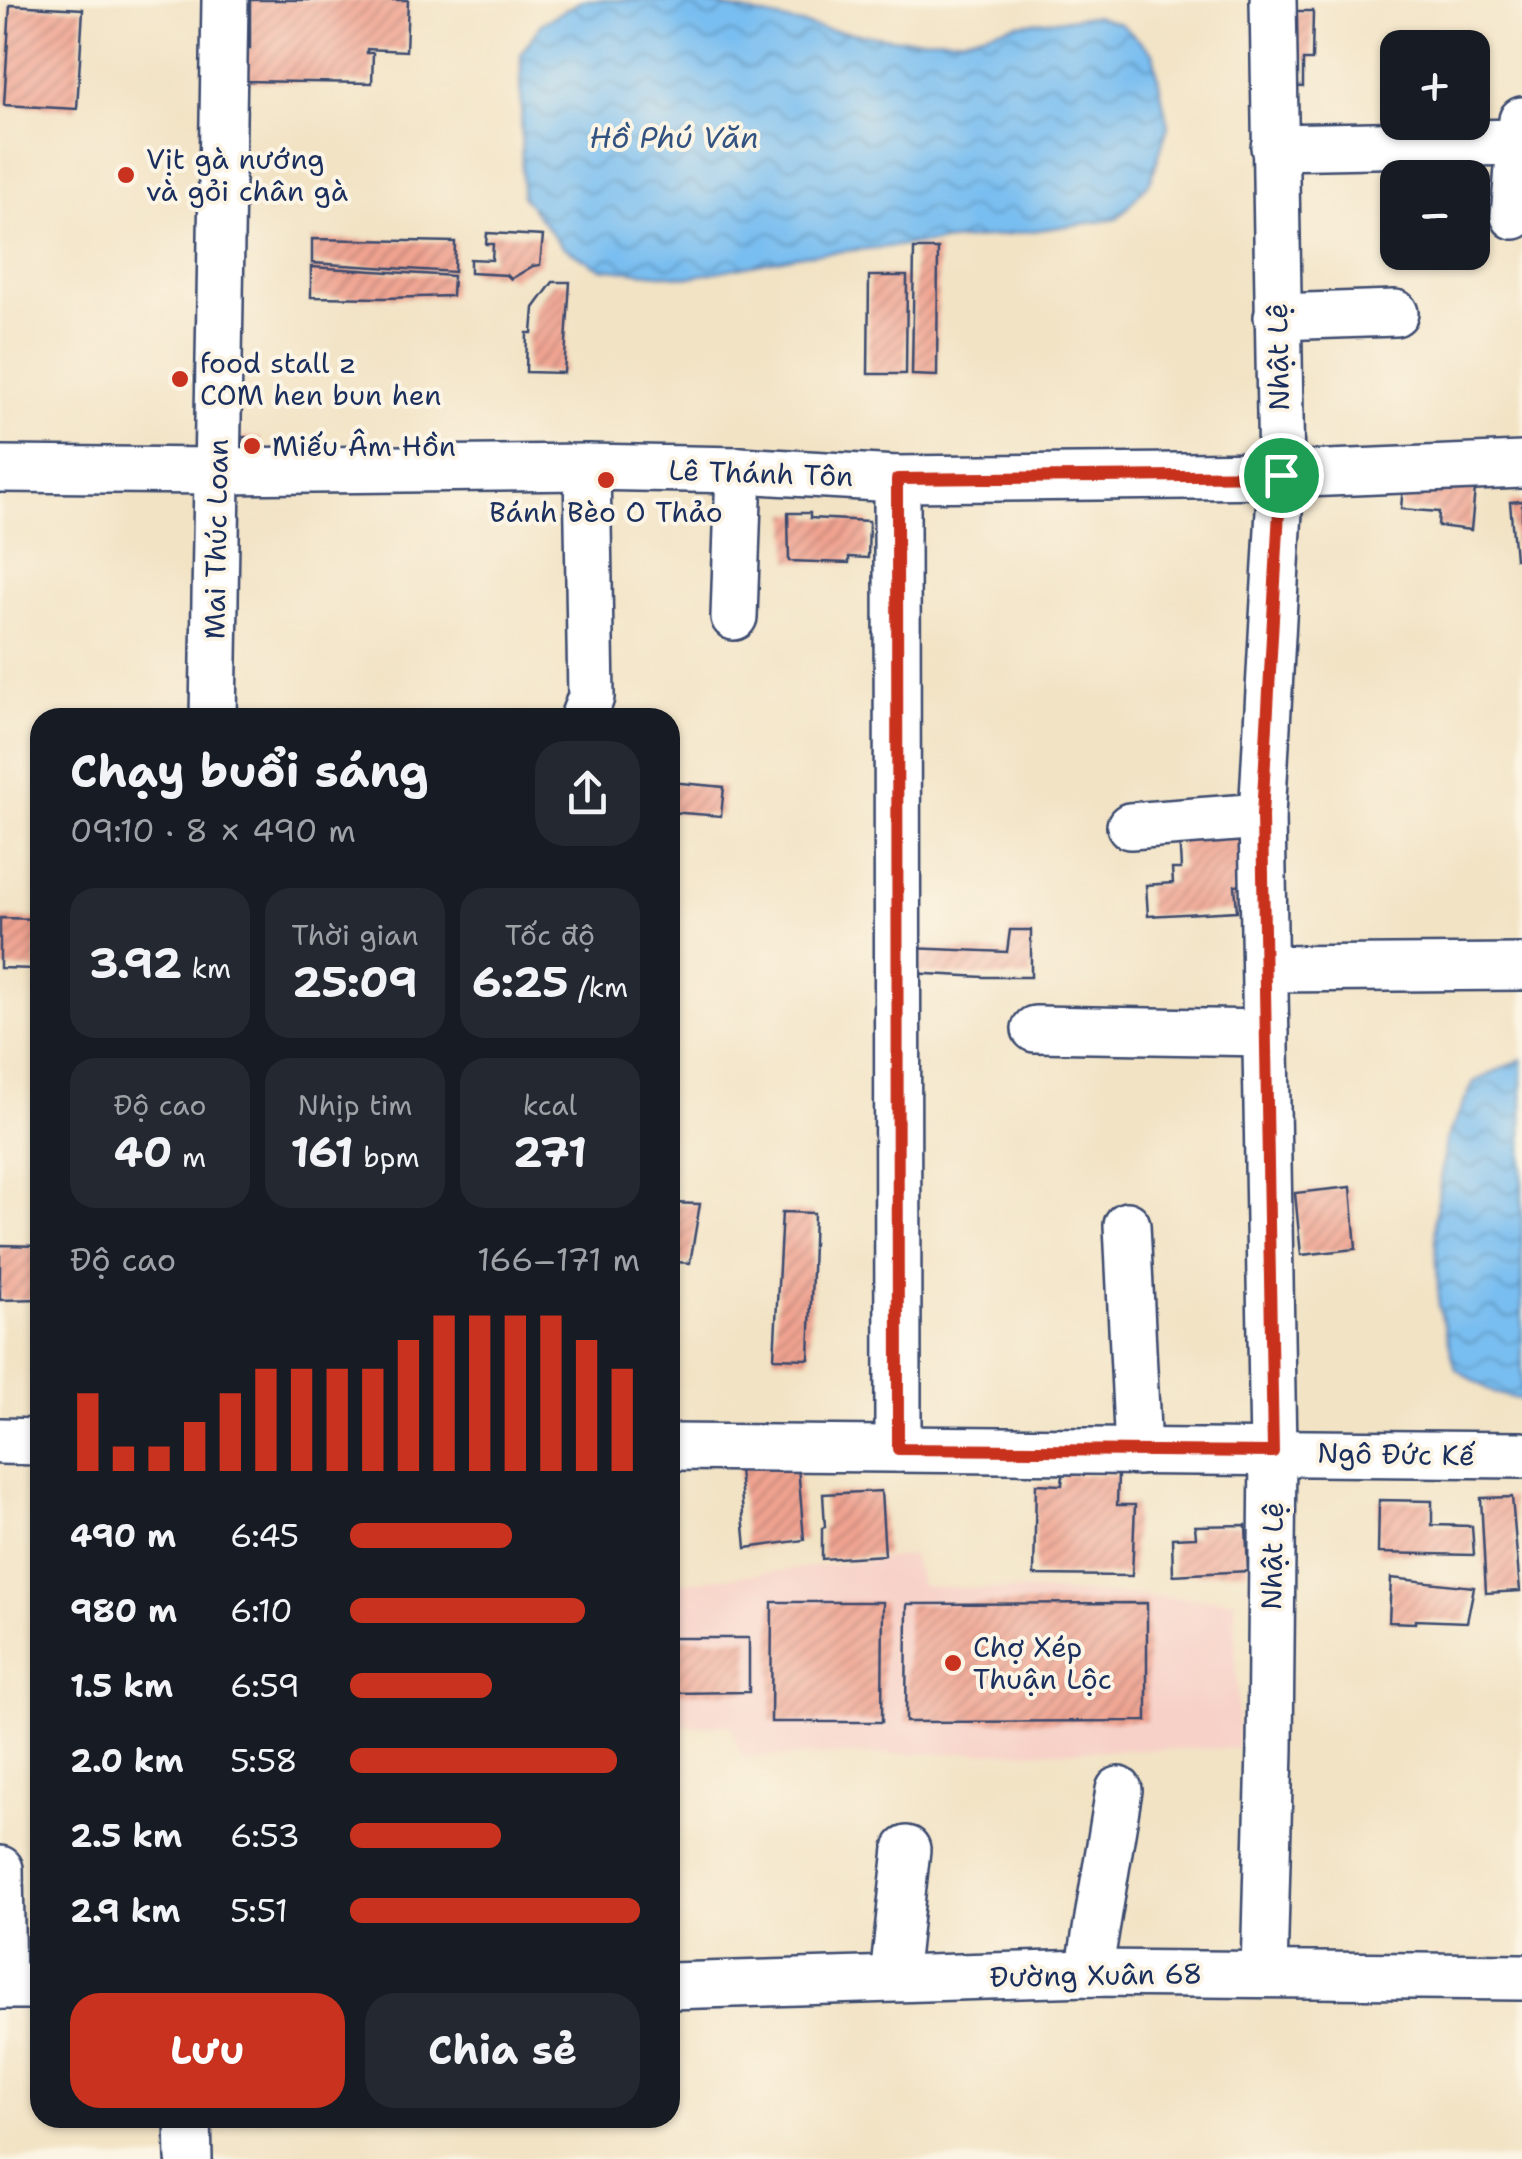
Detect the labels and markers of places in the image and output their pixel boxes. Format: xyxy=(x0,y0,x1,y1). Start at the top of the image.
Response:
place label: Vịt gà nướng và gỏi chân gà xyxy=(146,140,348,210)
marker: Vịt gà nướng và gỏi chân gà xyxy=(115,164,137,186)
place label: food stall z COM hen bun hen xyxy=(200,344,442,414)
marker: food stall z COM hen bun hen xyxy=(169,368,191,390)
place label: Miếu Âm Hồn xyxy=(272,427,456,465)
pin xyxy=(1239,433,1324,518)
marker: Miếu Âm Hồn xyxy=(241,435,263,457)
marker: Bánh Bèo O Thảo xyxy=(595,469,617,491)
place label: Bánh Bèo O Thảo xyxy=(489,493,723,531)
place label: Chợ Xép Thuận Lộc xyxy=(973,1628,1112,1698)
marker: Chợ Xép Thuận Lộc xyxy=(942,1652,964,1674)

